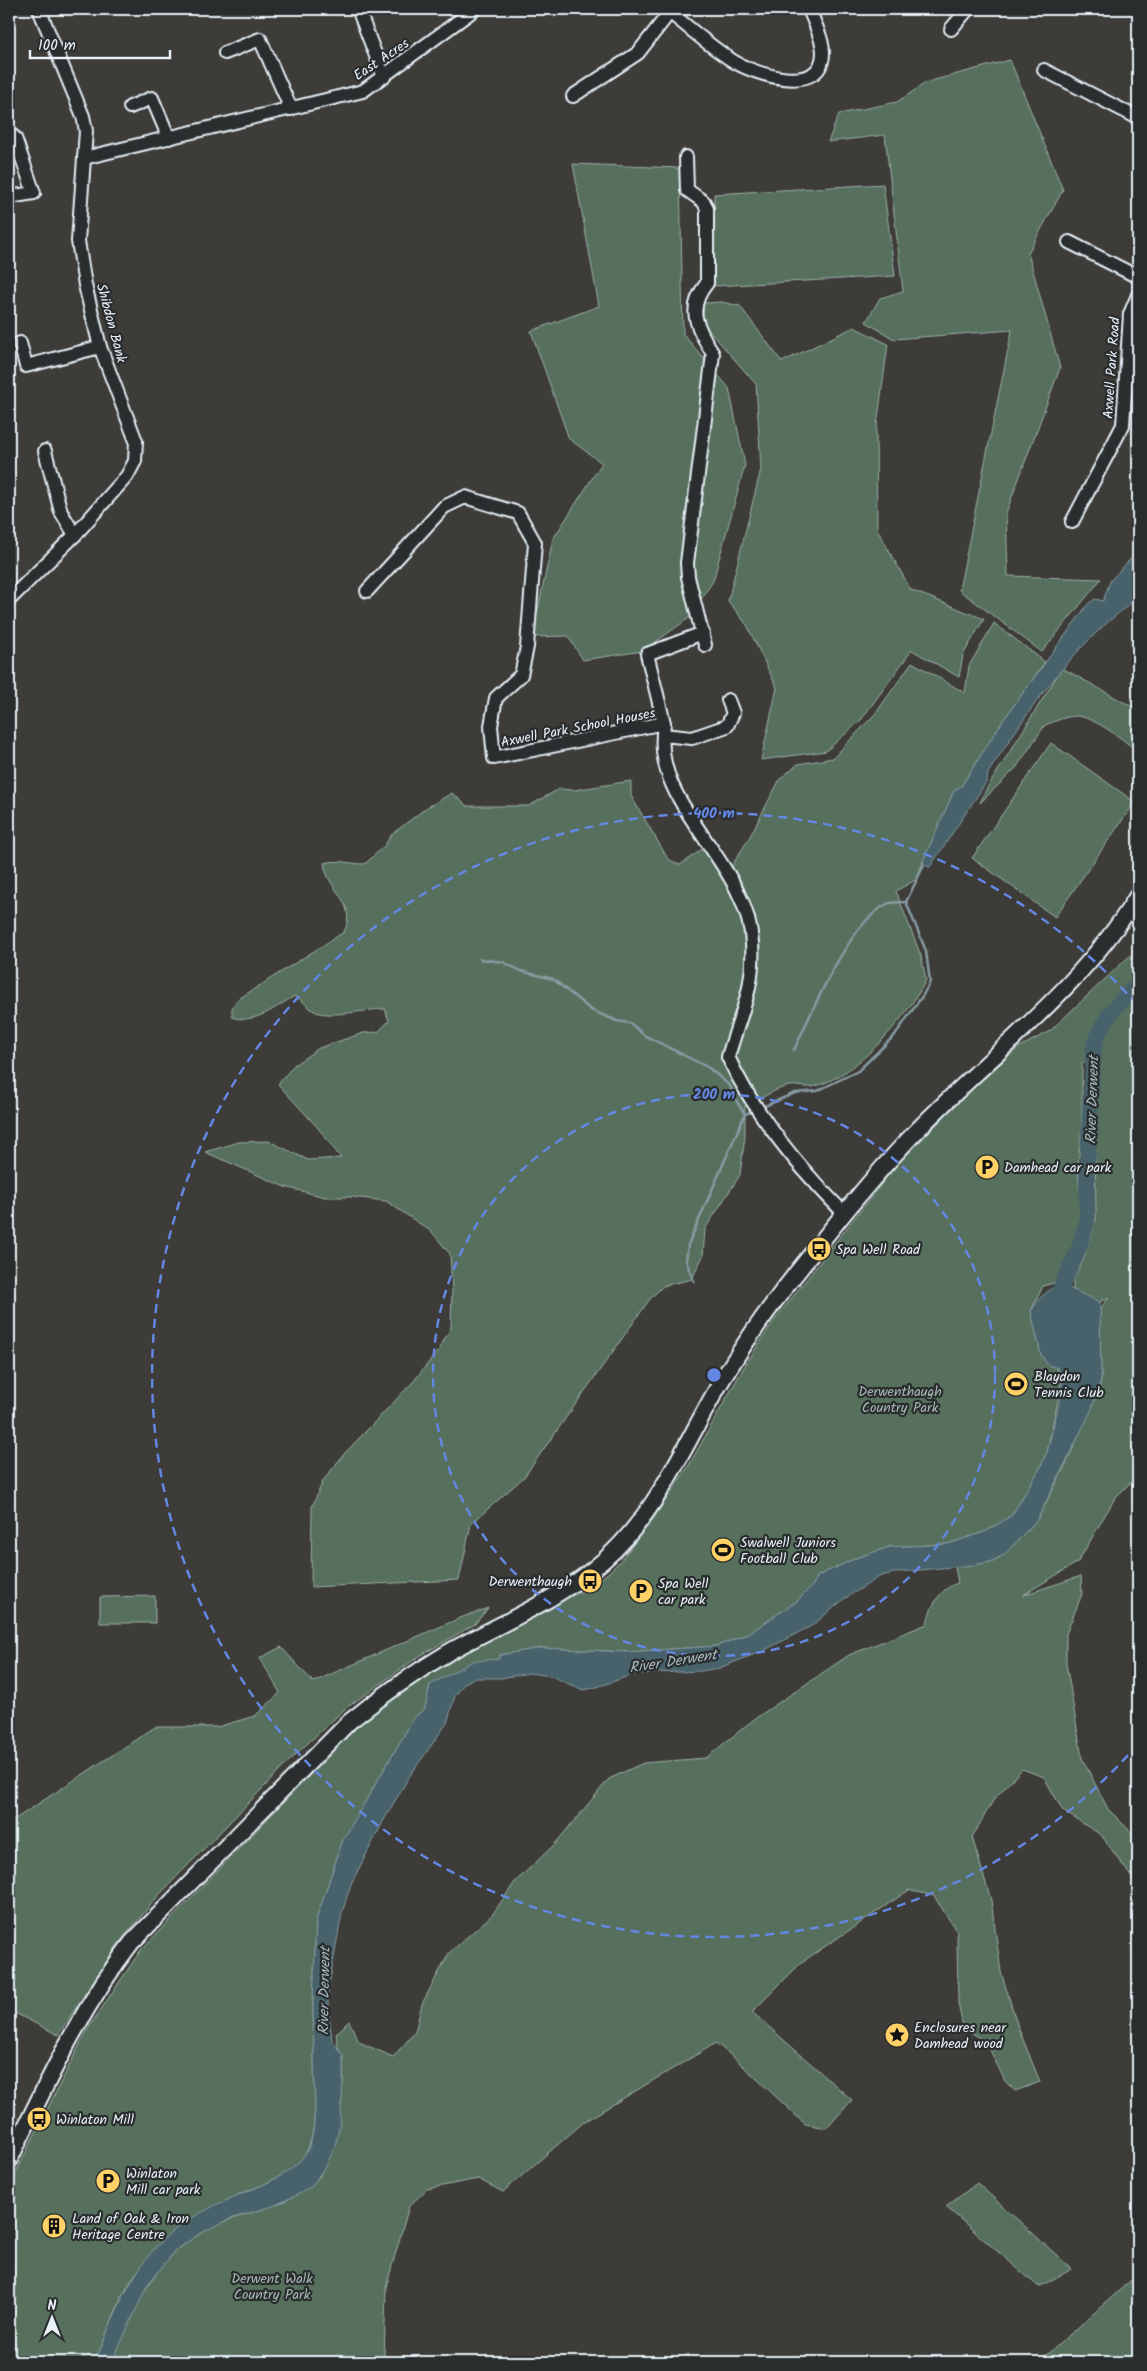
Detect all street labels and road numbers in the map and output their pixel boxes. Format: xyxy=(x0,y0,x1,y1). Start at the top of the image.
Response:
street label: East Acres xyxy=(349,33,414,87)
street label: Shibdon Bank xyxy=(90,281,132,366)
street label: Axwell Park Road xyxy=(1097,316,1127,420)
street label: Axwell Park School Houses xyxy=(499,702,658,754)

